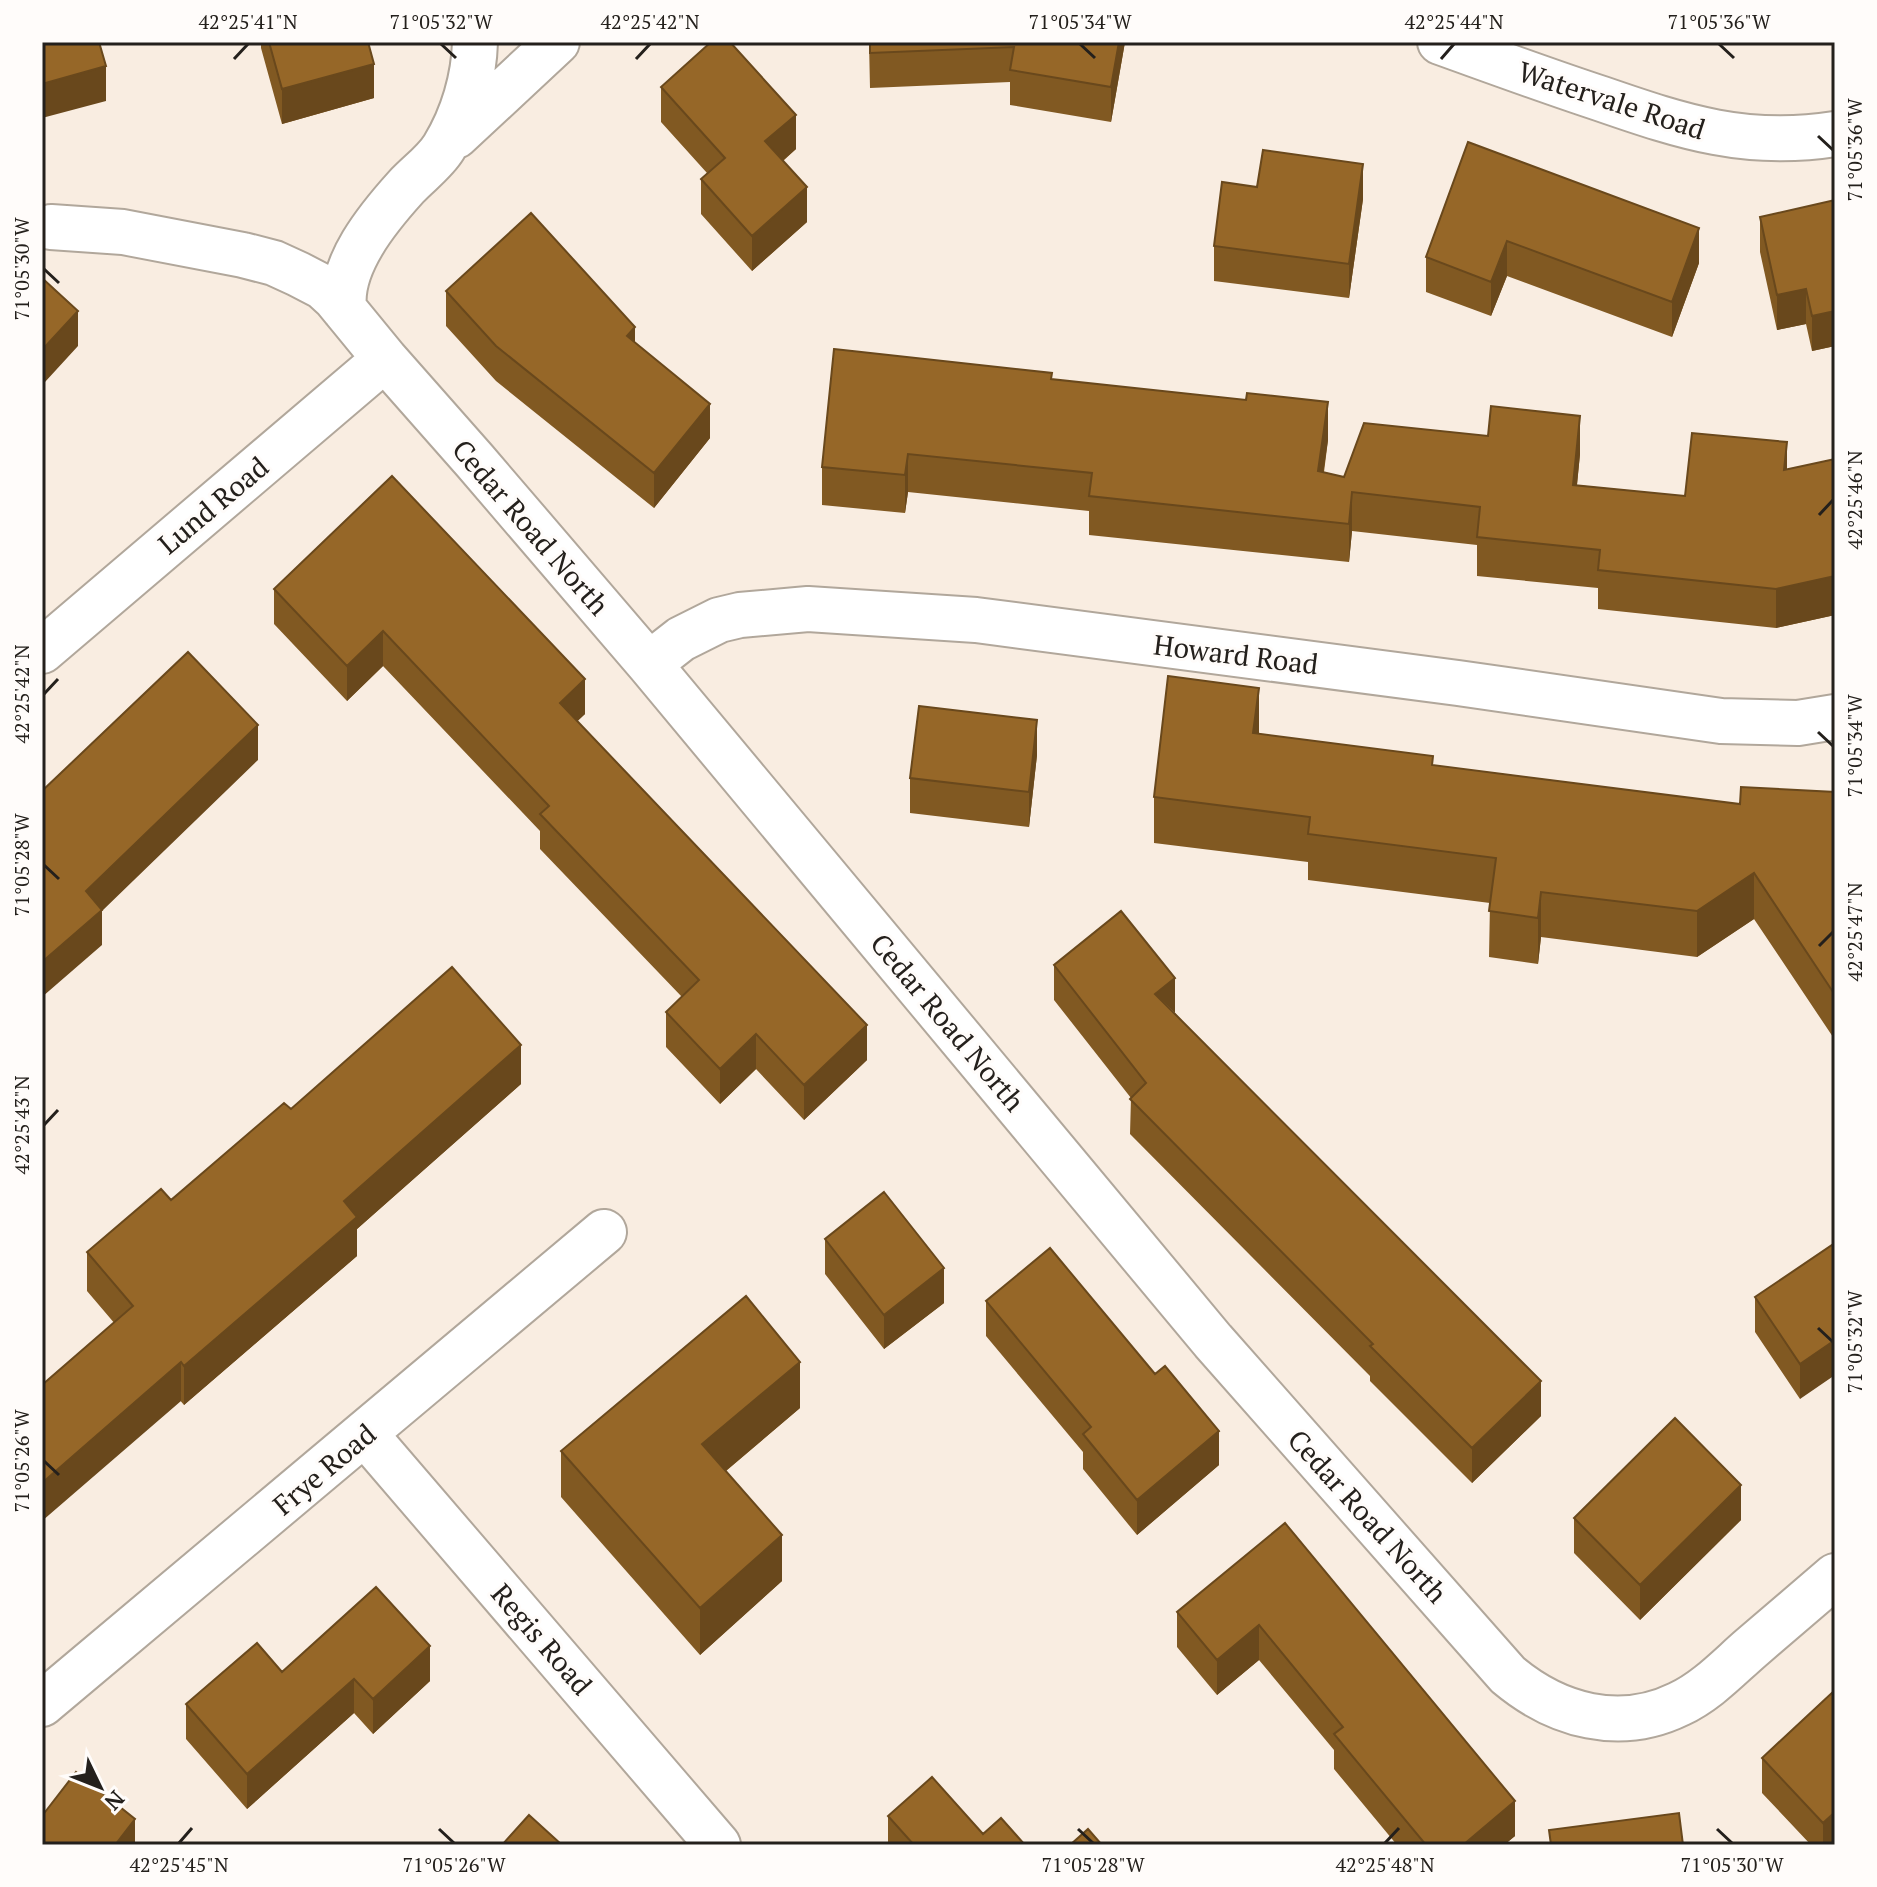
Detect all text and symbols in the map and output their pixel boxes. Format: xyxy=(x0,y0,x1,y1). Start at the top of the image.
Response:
text: 42°25'41"N xyxy=(198,8,298,35)
text: 71°05'32"W xyxy=(389,8,493,35)
text: 42°25'42"N xyxy=(600,8,700,35)
text: 71°05'34"W xyxy=(1028,8,1132,35)
text: 42°25'44"N xyxy=(1404,8,1504,35)
text: 71°05'36"W xyxy=(1667,8,1771,35)
street label: Watervale Road xyxy=(1514,52,1710,148)
text: 71°05'36"W xyxy=(1841,98,1868,202)
text: 71°05'30"W xyxy=(8,217,35,321)
street label: Cedar Road North xyxy=(444,431,618,623)
street label: Lund Road xyxy=(150,448,276,562)
text: 42°25'46"N xyxy=(1841,450,1868,550)
street label: Howard Road xyxy=(1152,626,1320,682)
text: 42°25'42"N xyxy=(8,644,35,744)
text: 71°05'34"W xyxy=(1841,694,1868,798)
text: 71°05'28"W xyxy=(8,813,35,917)
text: 42°25'47"N xyxy=(1841,882,1868,982)
street label: Cedar Road North xyxy=(863,925,1033,1119)
text: 42°25'43"N xyxy=(8,1075,35,1175)
text: 71°05'32"W xyxy=(1841,1290,1868,1394)
text: 71°05'26"W xyxy=(8,1409,35,1513)
street label: Frye Road xyxy=(265,1415,383,1523)
street label: Cedar Road North xyxy=(1280,1421,1456,1611)
street label: Regis Road xyxy=(483,1576,601,1702)
north arrow xyxy=(60,1747,140,1827)
text: N xyxy=(98,1785,131,1817)
text: 42°25'45"N xyxy=(129,1851,229,1878)
text: 71°05'26"W xyxy=(402,1851,506,1878)
text: 71°05'28"W xyxy=(1041,1851,1145,1878)
text: 42°25'48"N xyxy=(1335,1851,1435,1878)
text: 71°05'30"W xyxy=(1680,1851,1784,1878)

